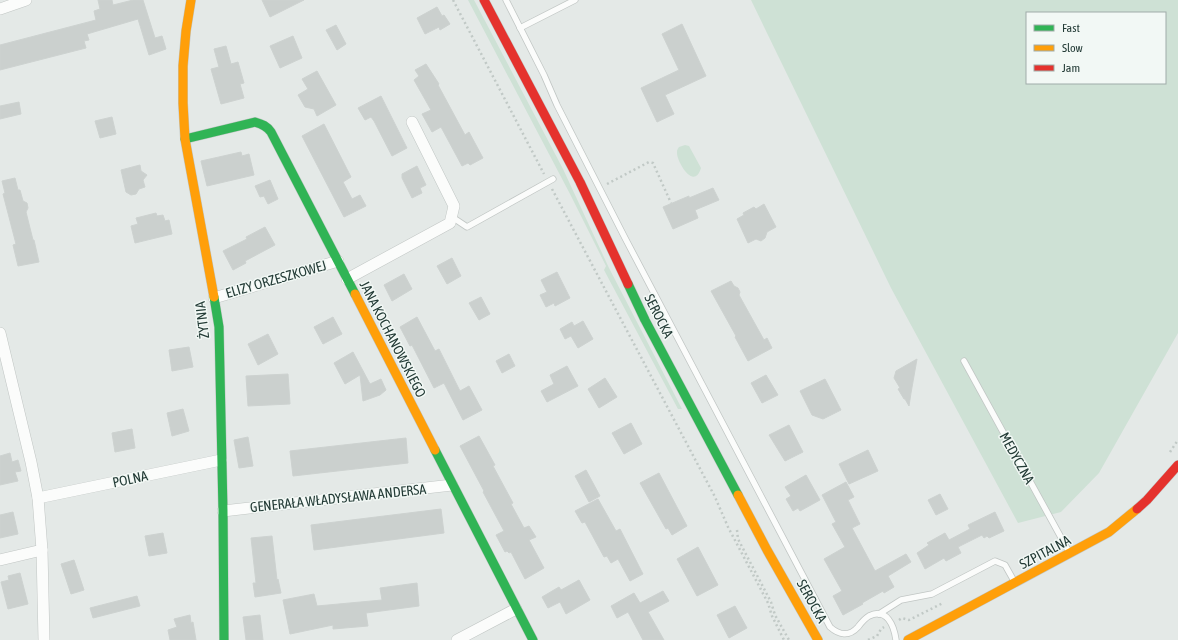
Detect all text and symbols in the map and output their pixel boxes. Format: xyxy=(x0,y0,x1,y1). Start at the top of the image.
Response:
legend xyxy=(1026,12,1166,84)
text: Fast xyxy=(1062,21,1080,35)
text: Slow xyxy=(1062,41,1083,55)
text: Jam xyxy=(1062,61,1080,75)
street label: ELIZY ORZESZKOWEJ xyxy=(224,257,328,301)
street label: JANA KOCHANOWSKIEGO xyxy=(357,278,429,400)
street label: SEROCKA xyxy=(641,291,677,341)
street label: ŻYTNIA xyxy=(192,300,212,340)
street label: MEDYCZNA xyxy=(996,430,1038,487)
street label: POLNA xyxy=(111,467,149,491)
street label: GENERAŁA WŁADYSŁAWA ANDERSA xyxy=(249,481,427,515)
street label: SZPITALNA xyxy=(1017,532,1073,572)
street label: SEROCKA xyxy=(794,577,830,626)

